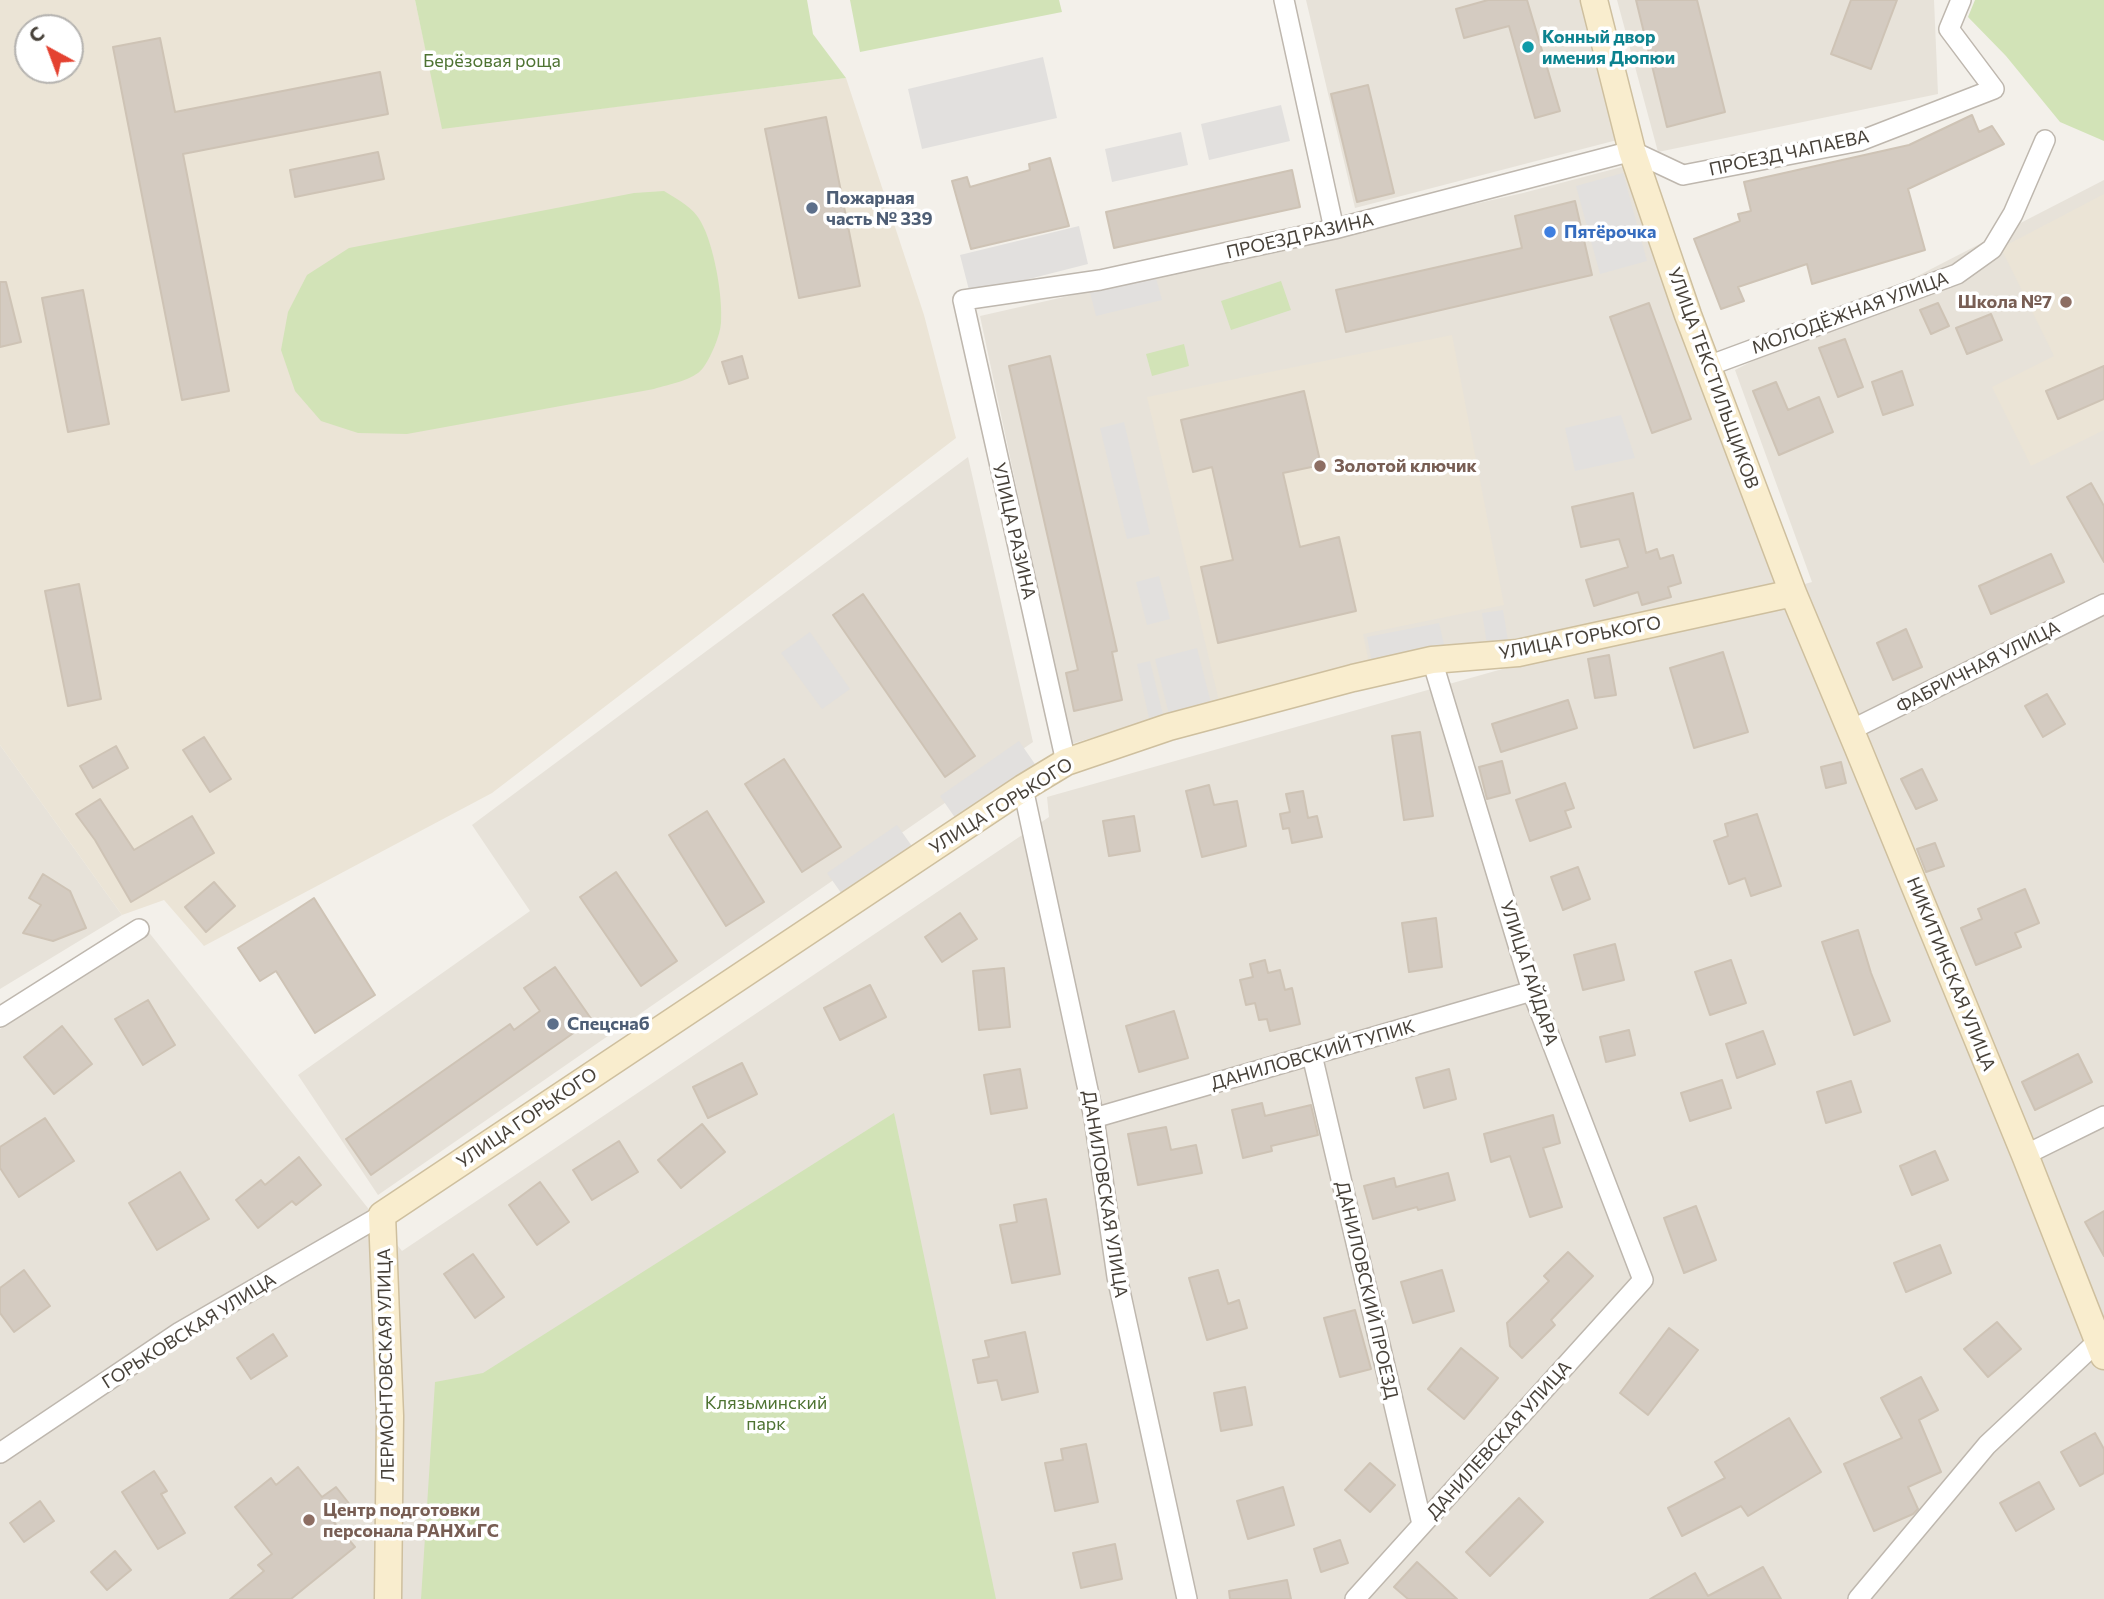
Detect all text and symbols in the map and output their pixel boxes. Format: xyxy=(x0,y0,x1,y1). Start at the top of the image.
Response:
north arrow xyxy=(14,14,84,84)
text: С xyxy=(24,21,49,47)
place label: Конный двор имения Дюпюи xyxy=(1542,26,1675,68)
marker: Конный двор имения Дюпюи xyxy=(1520,39,1536,55)
park label: Берёзовая роща xyxy=(423,50,561,72)
street label: ПРОЕЗД ЧАПАЕВА xyxy=(1707,125,1871,181)
place label: Пожарная часть № 339 xyxy=(826,187,933,230)
marker: Пожарная часть № 339 xyxy=(804,200,820,216)
street label: ПРОЕЗД РАЗИНА xyxy=(1224,209,1376,263)
place label: Пятёрочка xyxy=(1564,221,1656,243)
marker: Пятёрочка xyxy=(1542,224,1558,240)
street label: УЛИЦА ТЕКСТИЛЬЩИКОВ xyxy=(1663,264,1763,492)
street label: МОЛОДЁЖНАЯ УЛИЦА xyxy=(1749,267,1951,359)
place label: Школа №7 xyxy=(1958,291,2052,313)
marker: Школа №7 xyxy=(2058,294,2074,310)
place label: Золотой ключик xyxy=(1334,455,1477,477)
marker: Золотой ключик xyxy=(1312,458,1328,474)
street label: УЛИЦА РАЗИНА xyxy=(988,460,1040,602)
street label: УЛИЦА ГОРЬКОГО xyxy=(1497,612,1663,664)
street label: ФАБРИЧНАЯ УЛИЦА xyxy=(1893,616,2063,718)
street label: УЛИЦА ГОРЬКОГО xyxy=(925,753,1077,859)
street label: НИКИТИНСКАЯ УЛИЦА xyxy=(1902,874,2000,1074)
street label: УЛИЦА ГАЙДАРА xyxy=(1495,898,1563,1048)
place label: Спецснаб xyxy=(567,1013,650,1035)
marker: Спецснаб xyxy=(545,1016,561,1032)
street label: ДАНИЛОВСКИЙ ТУПИК xyxy=(1208,1016,1418,1094)
street label: УЛИЦА ГОРЬКОГО xyxy=(453,1063,601,1173)
street label: ДАНИЛОВСКАЯ УЛИЦА xyxy=(1078,1089,1132,1299)
street label: ДАНИЛОВСКИЙ ПРОЕЗД xyxy=(1331,1179,1403,1401)
street label: ЛЕРМОНТОВСКАЯ УЛИЦА xyxy=(373,1248,399,1482)
street label: ГОРЬКОВСКАЯ УЛИЦА xyxy=(98,1269,280,1393)
street label: ДАНИЛЕВСКАЯ УЛИЦА xyxy=(1422,1356,1576,1524)
park label: Клязьминский парк xyxy=(705,1392,827,1434)
place label: Центр подготовки персонала РАНХиГС xyxy=(323,1499,499,1542)
marker: Центр подготовки персонала РАНХиГС xyxy=(301,1512,317,1528)

